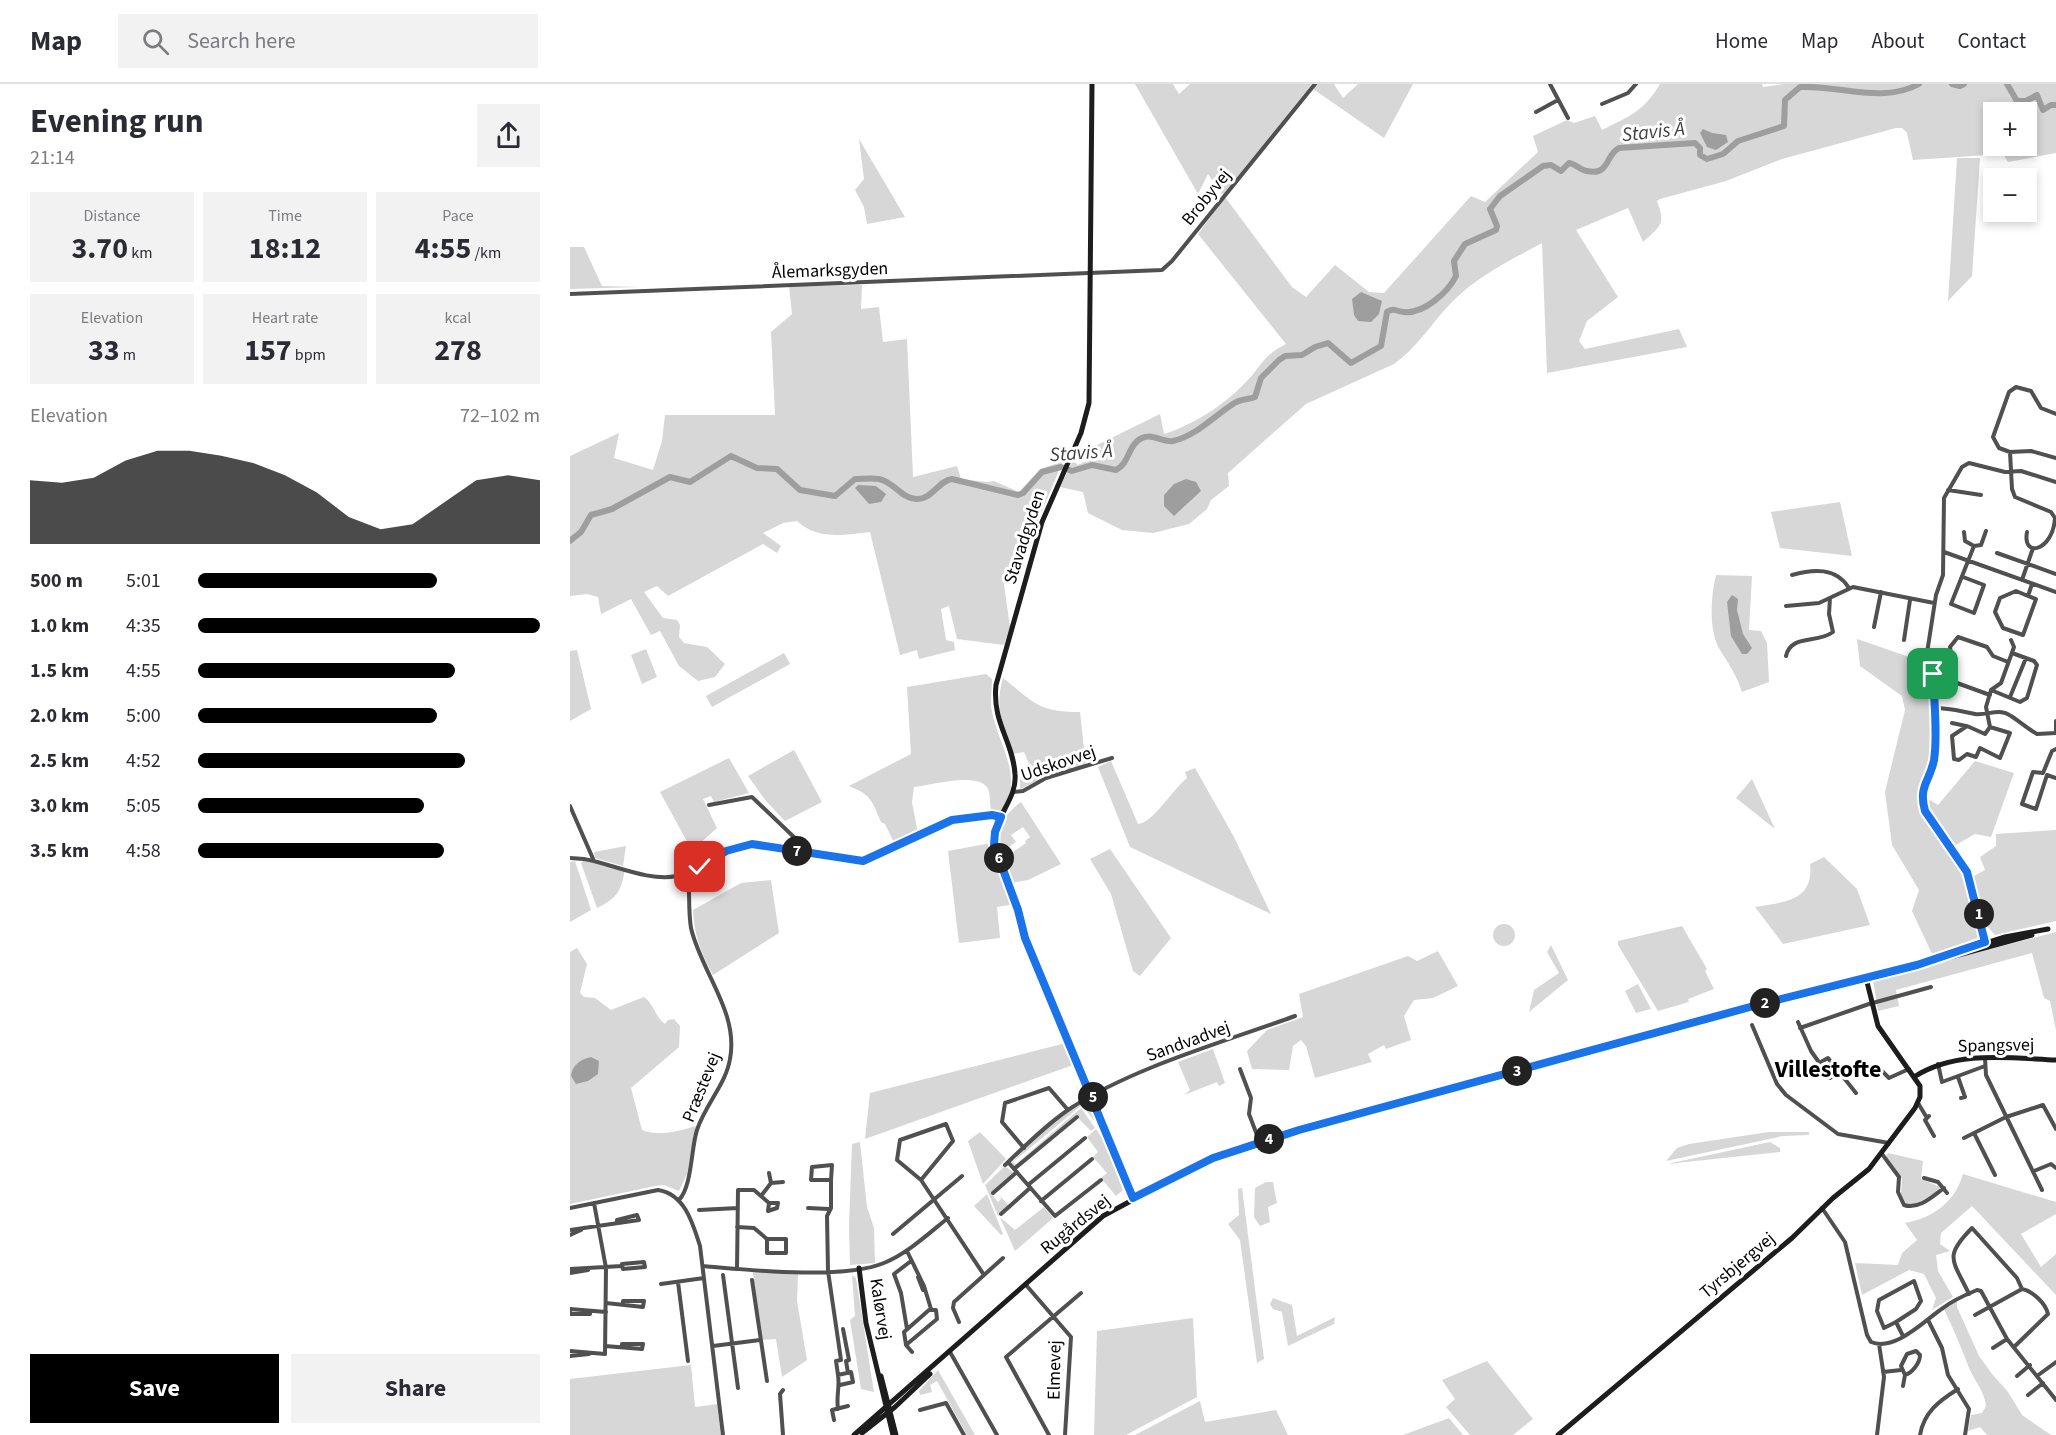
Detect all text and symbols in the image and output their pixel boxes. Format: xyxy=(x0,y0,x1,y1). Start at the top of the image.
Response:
search box xyxy=(118,14,538,68)
text: Map xyxy=(30,21,82,61)
icon: search xyxy=(139,25,172,58)
text: Search here xyxy=(187,25,296,57)
text: Home xyxy=(1715,26,1768,56)
text: Map xyxy=(1801,26,1839,56)
text: About xyxy=(1872,26,1924,56)
text: Contact xyxy=(1957,26,2026,56)
text: Evening run xyxy=(30,98,204,145)
map controls xyxy=(1983,102,2037,222)
button: + xyxy=(1983,102,2037,156)
button: share xyxy=(477,104,540,167)
water label: Stavis Å xyxy=(1620,115,1686,149)
text: 21:14 xyxy=(30,144,75,172)
street label: Brobyvej xyxy=(1176,164,1237,231)
button: − xyxy=(1983,168,2037,222)
text: Distance xyxy=(84,205,140,227)
text: Time xyxy=(268,205,302,227)
text: Pace xyxy=(442,205,474,227)
text: 3.70 xyxy=(72,227,128,270)
text: 18:12 xyxy=(249,227,321,270)
text: 4:55 xyxy=(415,227,471,270)
text: km xyxy=(128,242,152,264)
text: /km xyxy=(471,242,501,264)
street label: Ålemarksgyden xyxy=(771,256,889,285)
text: Elevation xyxy=(81,307,143,329)
text: Heart rate xyxy=(252,307,318,329)
text: kcal xyxy=(445,307,471,329)
text: 33 xyxy=(88,329,120,372)
text: 157 xyxy=(244,329,292,372)
text: 278 xyxy=(434,329,482,372)
text: m xyxy=(120,344,136,366)
text: bpm xyxy=(292,344,326,366)
text: Elevation xyxy=(30,402,108,430)
text: 72–102 m xyxy=(460,402,540,430)
water label: Stavis Å xyxy=(1049,437,1113,469)
street label: Stavadgyden xyxy=(998,487,1051,587)
text: 500 m xyxy=(30,567,83,595)
text: 5:01 xyxy=(126,567,161,595)
text: 1.0 km xyxy=(30,612,89,640)
text: 4:35 xyxy=(126,612,161,640)
pin xyxy=(1907,648,1958,699)
text: 1.5 km xyxy=(30,657,89,685)
text: 4:55 xyxy=(126,657,161,685)
icon: arrive xyxy=(1916,657,1949,690)
text: 2.0 km xyxy=(30,702,89,730)
text: 5:00 xyxy=(126,702,161,730)
street label: Udskovvej xyxy=(1017,739,1099,788)
text: 2.5 km xyxy=(30,747,89,775)
text: 4:52 xyxy=(126,747,161,775)
text: 3.0 km xyxy=(30,792,89,820)
text: 5:05 xyxy=(126,792,161,820)
pin: 7 xyxy=(782,836,812,866)
text: 3.5 km xyxy=(30,837,89,865)
text: 4:58 xyxy=(126,837,161,865)
text: 7 xyxy=(793,840,801,862)
pin xyxy=(674,841,725,892)
pin: 6 xyxy=(984,843,1014,873)
text: 6 xyxy=(995,847,1003,869)
icon: check xyxy=(683,850,716,883)
pin: 1 xyxy=(1964,899,1994,929)
text: 1 xyxy=(1975,903,1983,925)
pin: 2 xyxy=(1750,988,1780,1018)
text: 2 xyxy=(1761,992,1769,1014)
street label: Sandvadvej xyxy=(1143,1015,1233,1068)
street label: Spangsvej xyxy=(1957,1032,2035,1059)
street label: Præstevej xyxy=(676,1048,727,1126)
district label: Villestofte xyxy=(1774,1052,1881,1087)
pin: 3 xyxy=(1502,1056,1532,1086)
text: 3 xyxy=(1513,1060,1521,1082)
pin: 5 xyxy=(1078,1082,1108,1112)
text: 5 xyxy=(1089,1086,1097,1108)
pin: 4 xyxy=(1254,1124,1284,1154)
text: 4 xyxy=(1265,1128,1273,1150)
street label: Rugårdsvej xyxy=(1035,1188,1116,1260)
street label: Tyrsbjergvej xyxy=(1694,1226,1780,1304)
street label: Kalørvej xyxy=(863,1276,898,1342)
street label: Elmevej xyxy=(1041,1340,1068,1400)
button: Save xyxy=(30,1354,279,1423)
button: Share xyxy=(291,1354,540,1423)

